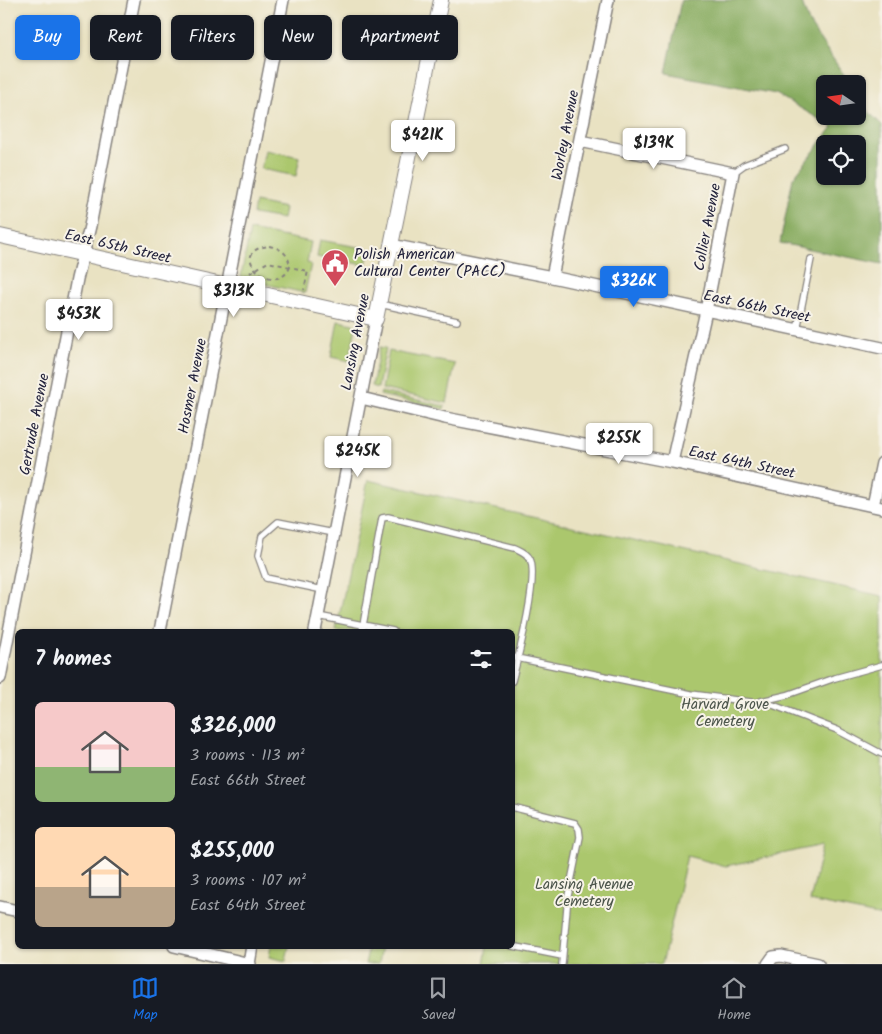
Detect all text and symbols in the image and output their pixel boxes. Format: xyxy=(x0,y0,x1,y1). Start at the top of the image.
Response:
chip: Buy xyxy=(15,15,80,60)
chip: Rent xyxy=(90,15,161,60)
chip: Filters xyxy=(171,15,254,60)
chip: New xyxy=(264,15,332,60)
chip: Apartment xyxy=(342,15,458,60)
north arrow xyxy=(816,75,866,125)
map controls xyxy=(816,75,866,185)
street label: Worley Avenue xyxy=(546,88,587,182)
pin: $421K xyxy=(388,120,458,162)
text: $421K xyxy=(402,123,444,148)
pin: $139K xyxy=(619,128,689,170)
text: $139K xyxy=(634,131,674,156)
button: locate xyxy=(816,135,866,185)
street label: Collier Avenue xyxy=(688,181,728,273)
street label: East 65th Street xyxy=(62,223,173,271)
place label: Polish American Cultural Center (PACC) xyxy=(354,243,506,284)
public building icon: Polish American Cultural Center (PACC) xyxy=(320,248,350,287)
pin: $326K xyxy=(599,266,669,308)
text: $326K xyxy=(611,269,657,294)
pin: $313K xyxy=(199,276,269,318)
text: $313K xyxy=(213,279,255,304)
street label: East 66th Street xyxy=(701,284,813,330)
street label: Lansing Avenue xyxy=(335,291,377,393)
pin: $453K xyxy=(44,298,114,341)
text: $453K xyxy=(57,302,101,327)
street label: Hosmer Avenue xyxy=(172,336,214,436)
street label: Gertrude Avenue xyxy=(13,371,57,477)
pin: $255K xyxy=(584,422,654,465)
text: $255K xyxy=(597,426,641,451)
pin: $245K xyxy=(323,436,393,478)
text: $245K xyxy=(335,439,381,464)
street label: East 64th Street xyxy=(686,440,798,486)
text: 7 homes xyxy=(35,643,112,676)
icon: filters xyxy=(467,645,495,673)
park label: Harvard Grove Cemetery xyxy=(681,693,769,734)
text: $326,000 xyxy=(190,710,275,743)
icon: home xyxy=(75,722,135,782)
text: 3 rooms · 113 m² xyxy=(190,743,305,768)
text: East 66th Street xyxy=(190,768,306,793)
text: $255,000 xyxy=(190,835,274,868)
icon: home xyxy=(75,847,135,907)
text: 3 rooms · 107 m² xyxy=(190,868,306,893)
park label: Lansing Avenue Cemetery xyxy=(535,873,633,914)
text: East 64th Street xyxy=(190,893,306,918)
tab: Map xyxy=(131,974,159,1026)
tab: Saved xyxy=(422,974,455,1026)
tab: Home xyxy=(718,974,751,1026)

